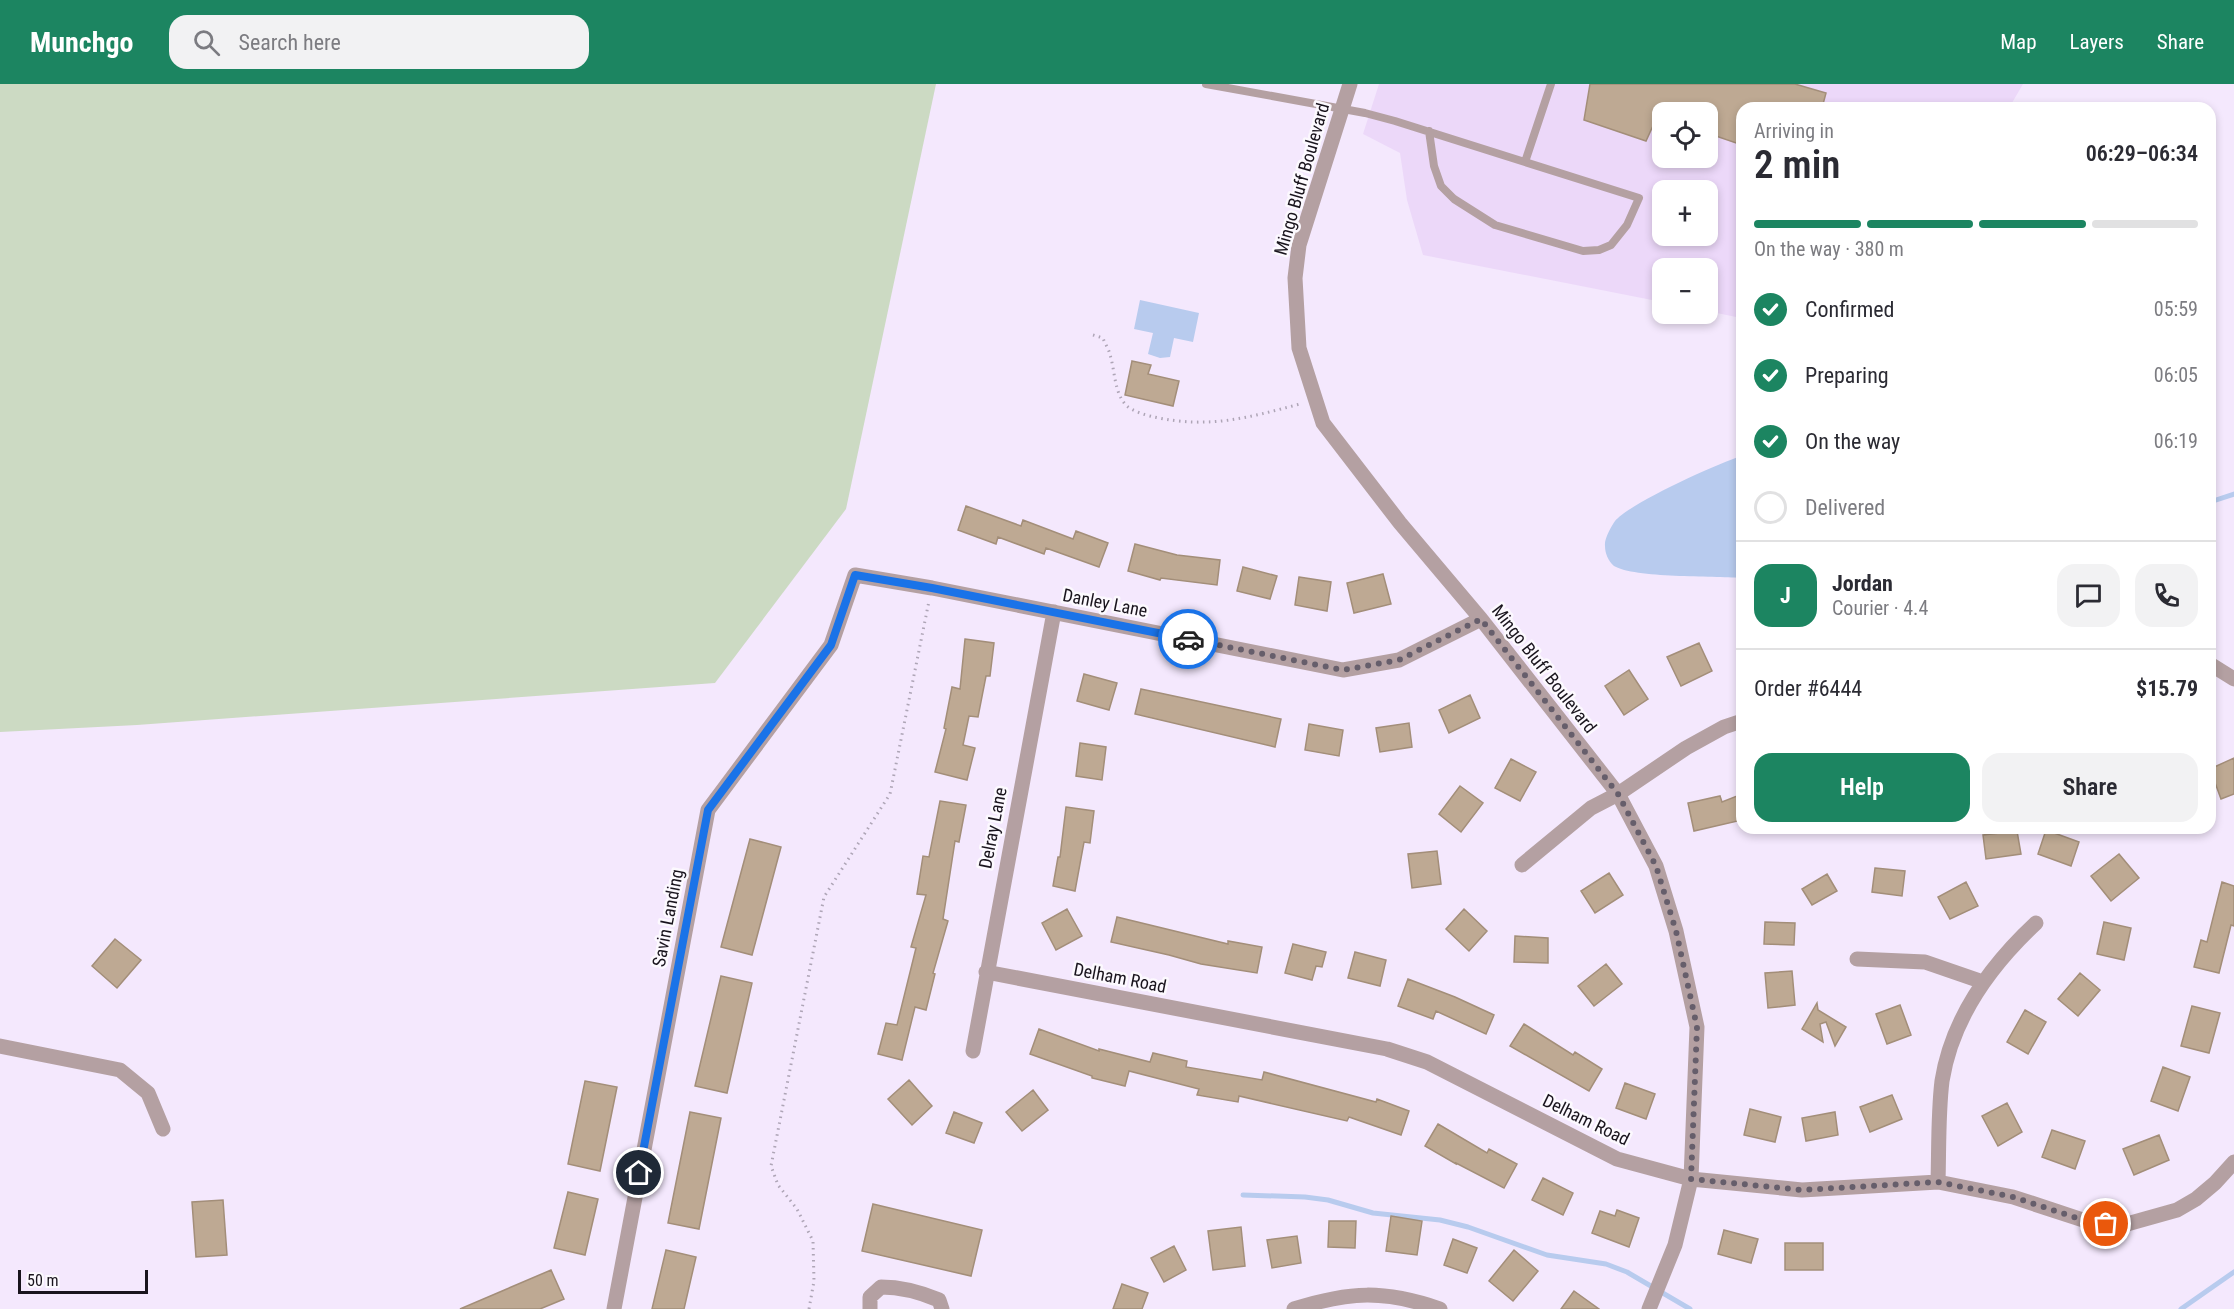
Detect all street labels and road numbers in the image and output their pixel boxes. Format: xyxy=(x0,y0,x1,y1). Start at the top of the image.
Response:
street label: Mingo Bluff Boulevard xyxy=(1270,100,1333,257)
street label: Danley Lane xyxy=(1061,584,1149,621)
street label: Mingo Bluff Boulevard xyxy=(1488,600,1601,737)
street label: Delray Lane xyxy=(974,785,1011,870)
street label: Savin Landing xyxy=(648,867,687,969)
street label: Delham Road xyxy=(1072,958,1168,997)
street label: Delham Road xyxy=(1539,1090,1633,1150)

